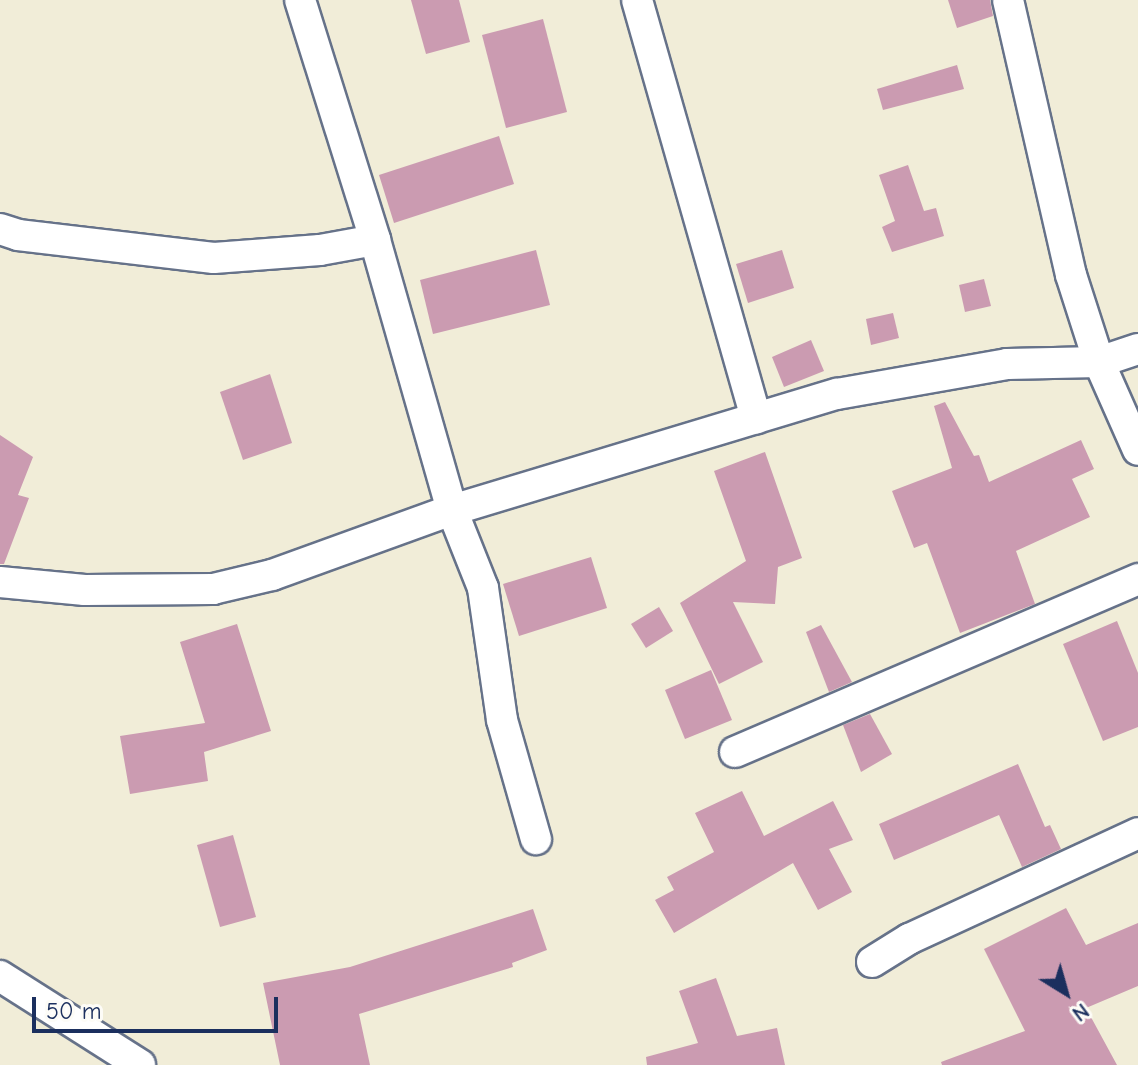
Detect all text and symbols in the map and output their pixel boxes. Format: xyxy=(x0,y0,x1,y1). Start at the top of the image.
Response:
north arrow xyxy=(1026,953,1106,1033)
scale bar xyxy=(36,981,282,1031)
text: 50 m xyxy=(46,997,102,1025)
text: N xyxy=(1067,997,1094,1027)

